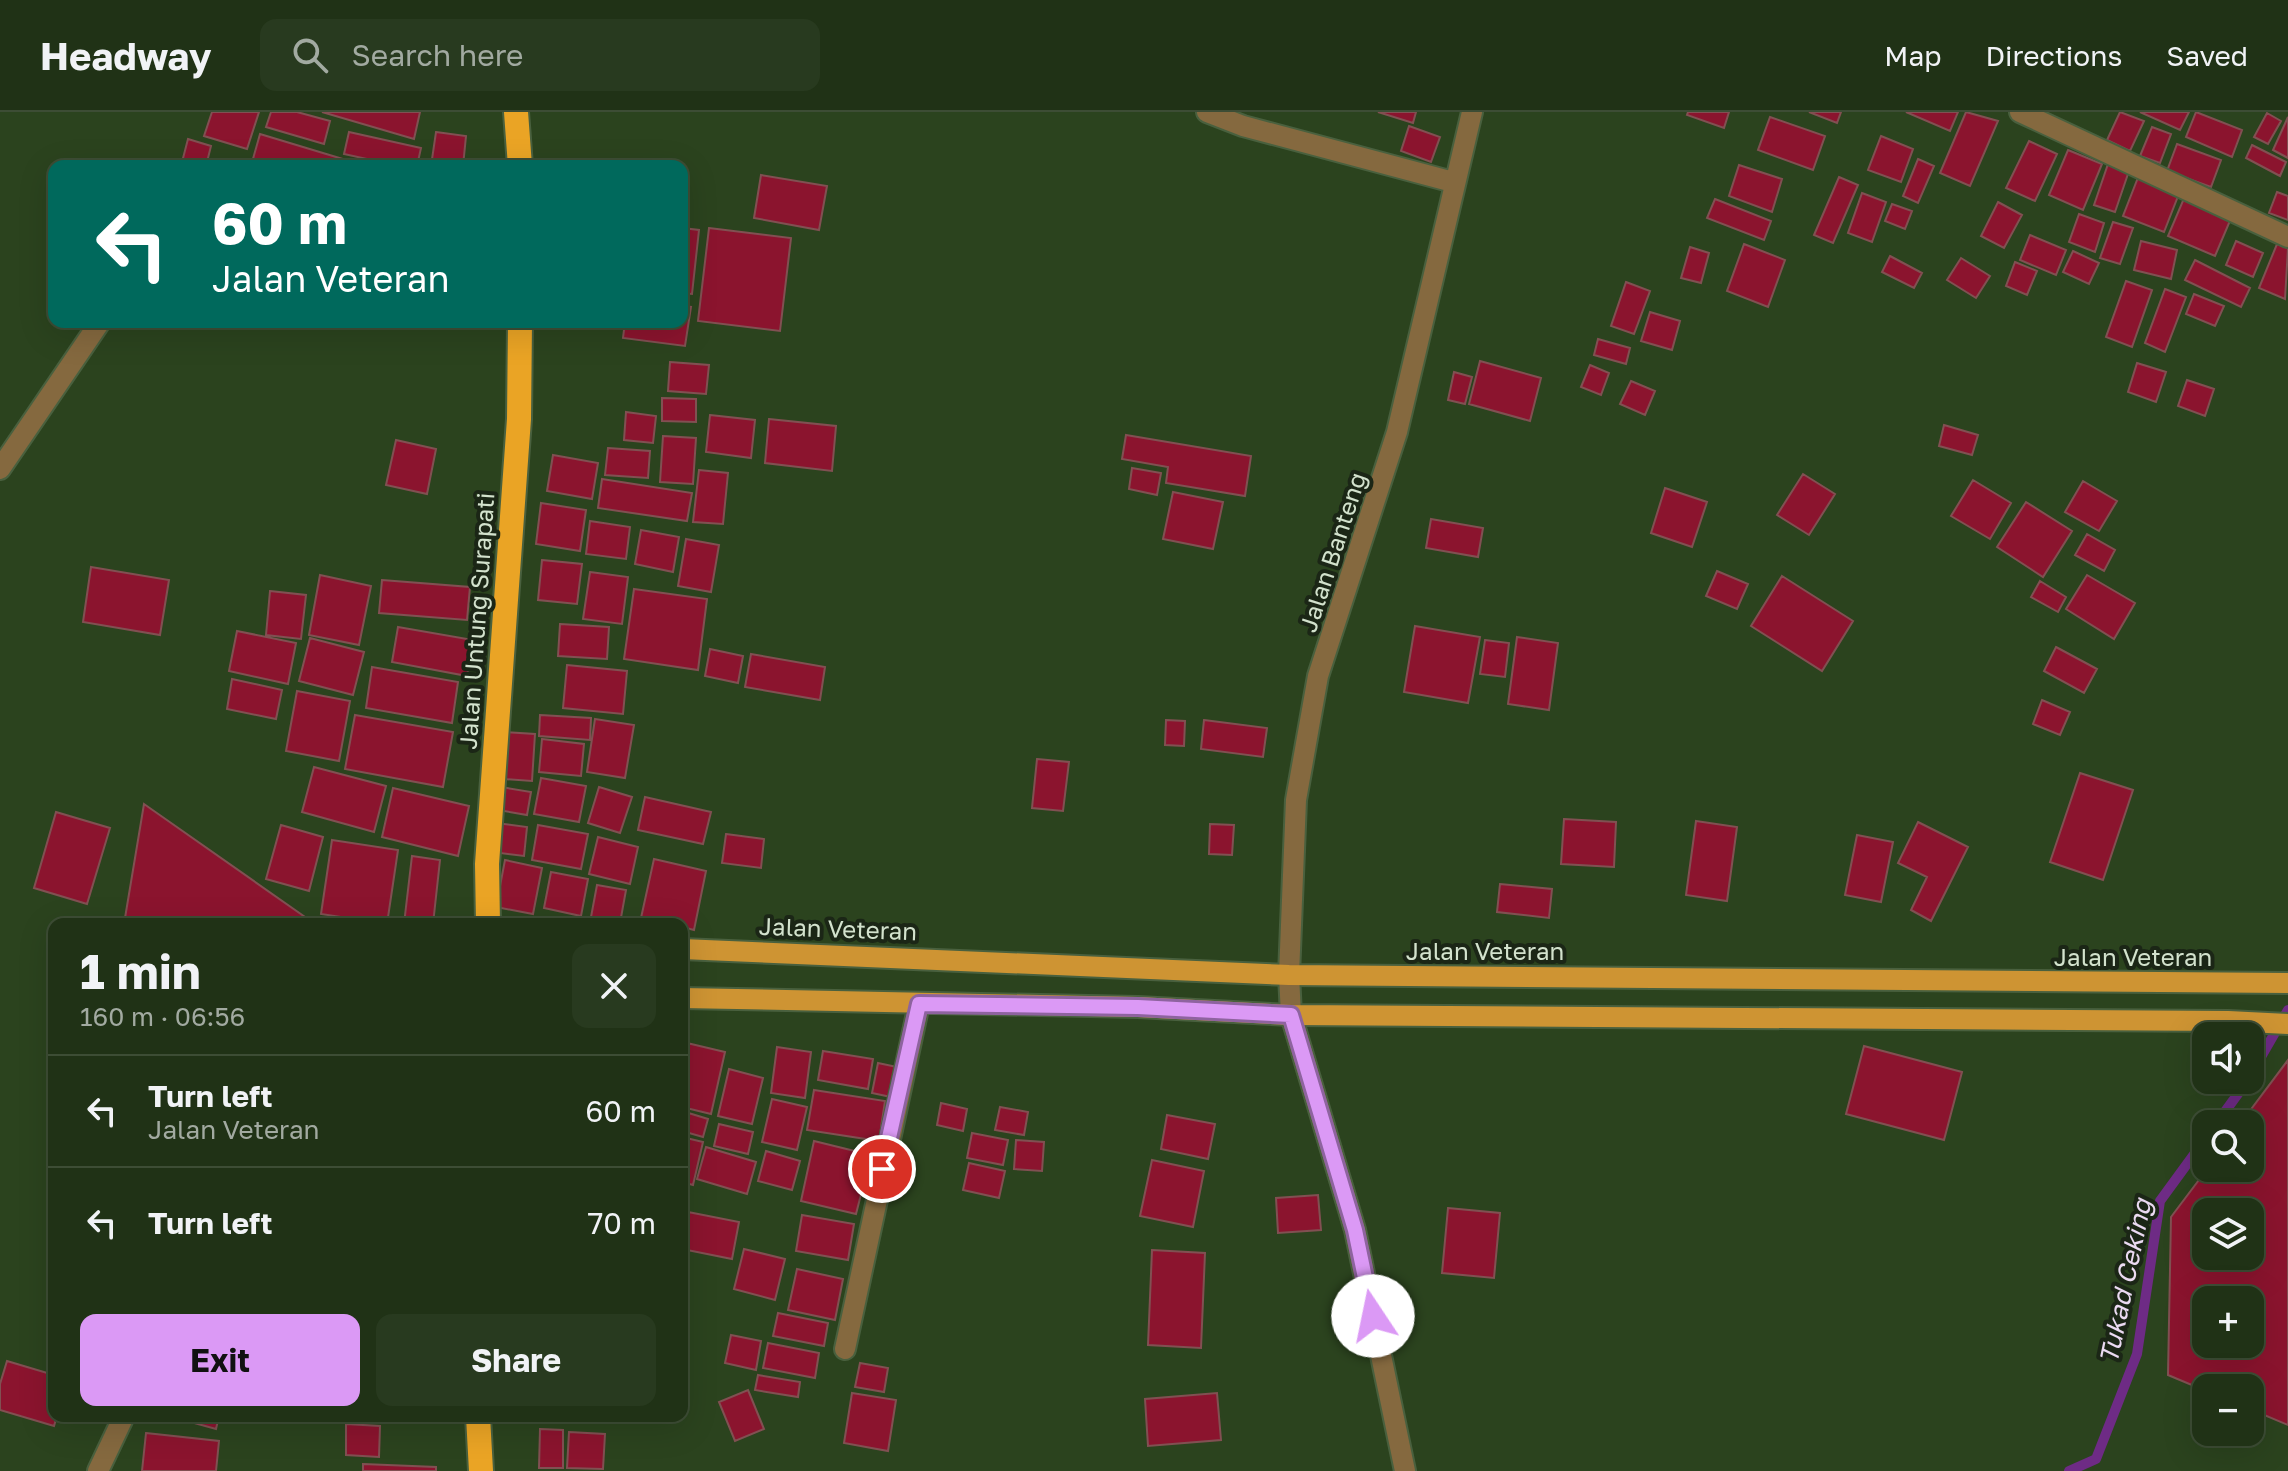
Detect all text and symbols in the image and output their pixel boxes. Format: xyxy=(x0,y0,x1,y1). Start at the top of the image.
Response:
search box xyxy=(260,19,820,91)
text: Headway xyxy=(40,33,212,78)
icon: search xyxy=(288,33,332,77)
text: Search here xyxy=(352,37,523,73)
text: Map xyxy=(1884,39,1941,72)
text: Directions xyxy=(1985,39,2122,72)
text: Saved xyxy=(2166,39,2248,72)
text: 60 m xyxy=(212,189,347,256)
icon: left xyxy=(80,192,184,296)
text: Jalan Veteran xyxy=(212,257,450,300)
street label: Jalan Banteng xyxy=(1293,469,1371,635)
street label: Jalan Untung Surapati xyxy=(453,492,499,750)
street label: Jalan Veteran xyxy=(758,911,918,945)
street label: Jalan Veteran xyxy=(1406,936,1564,965)
text: 1 min xyxy=(80,942,201,1000)
street label: Jalan Veteran xyxy=(2054,942,2212,971)
button: close xyxy=(572,944,656,1028)
text: 160 m · 06:56 xyxy=(80,1001,245,1032)
map controls xyxy=(2192,1022,2264,1446)
button: sound xyxy=(2192,1022,2264,1094)
text: Turn left xyxy=(148,1078,273,1114)
icon: left xyxy=(80,1089,124,1133)
text: 60 m xyxy=(585,1093,656,1129)
button: search xyxy=(2192,1110,2264,1182)
text: Jalan Veteran xyxy=(148,1114,320,1145)
pin xyxy=(848,1135,916,1203)
icon: arrive xyxy=(860,1147,904,1191)
water label: Tukad Ceking xyxy=(2092,1194,2158,1366)
button: layers xyxy=(2192,1198,2264,1270)
icon: left xyxy=(80,1201,124,1245)
text: Turn left xyxy=(148,1205,273,1241)
text: 70 m xyxy=(587,1205,656,1241)
position arrow xyxy=(1331,1274,1415,1358)
button: + xyxy=(2192,1286,2264,1358)
button: Exit xyxy=(80,1314,360,1406)
button: Share xyxy=(376,1314,656,1406)
button: − xyxy=(2192,1374,2264,1446)

